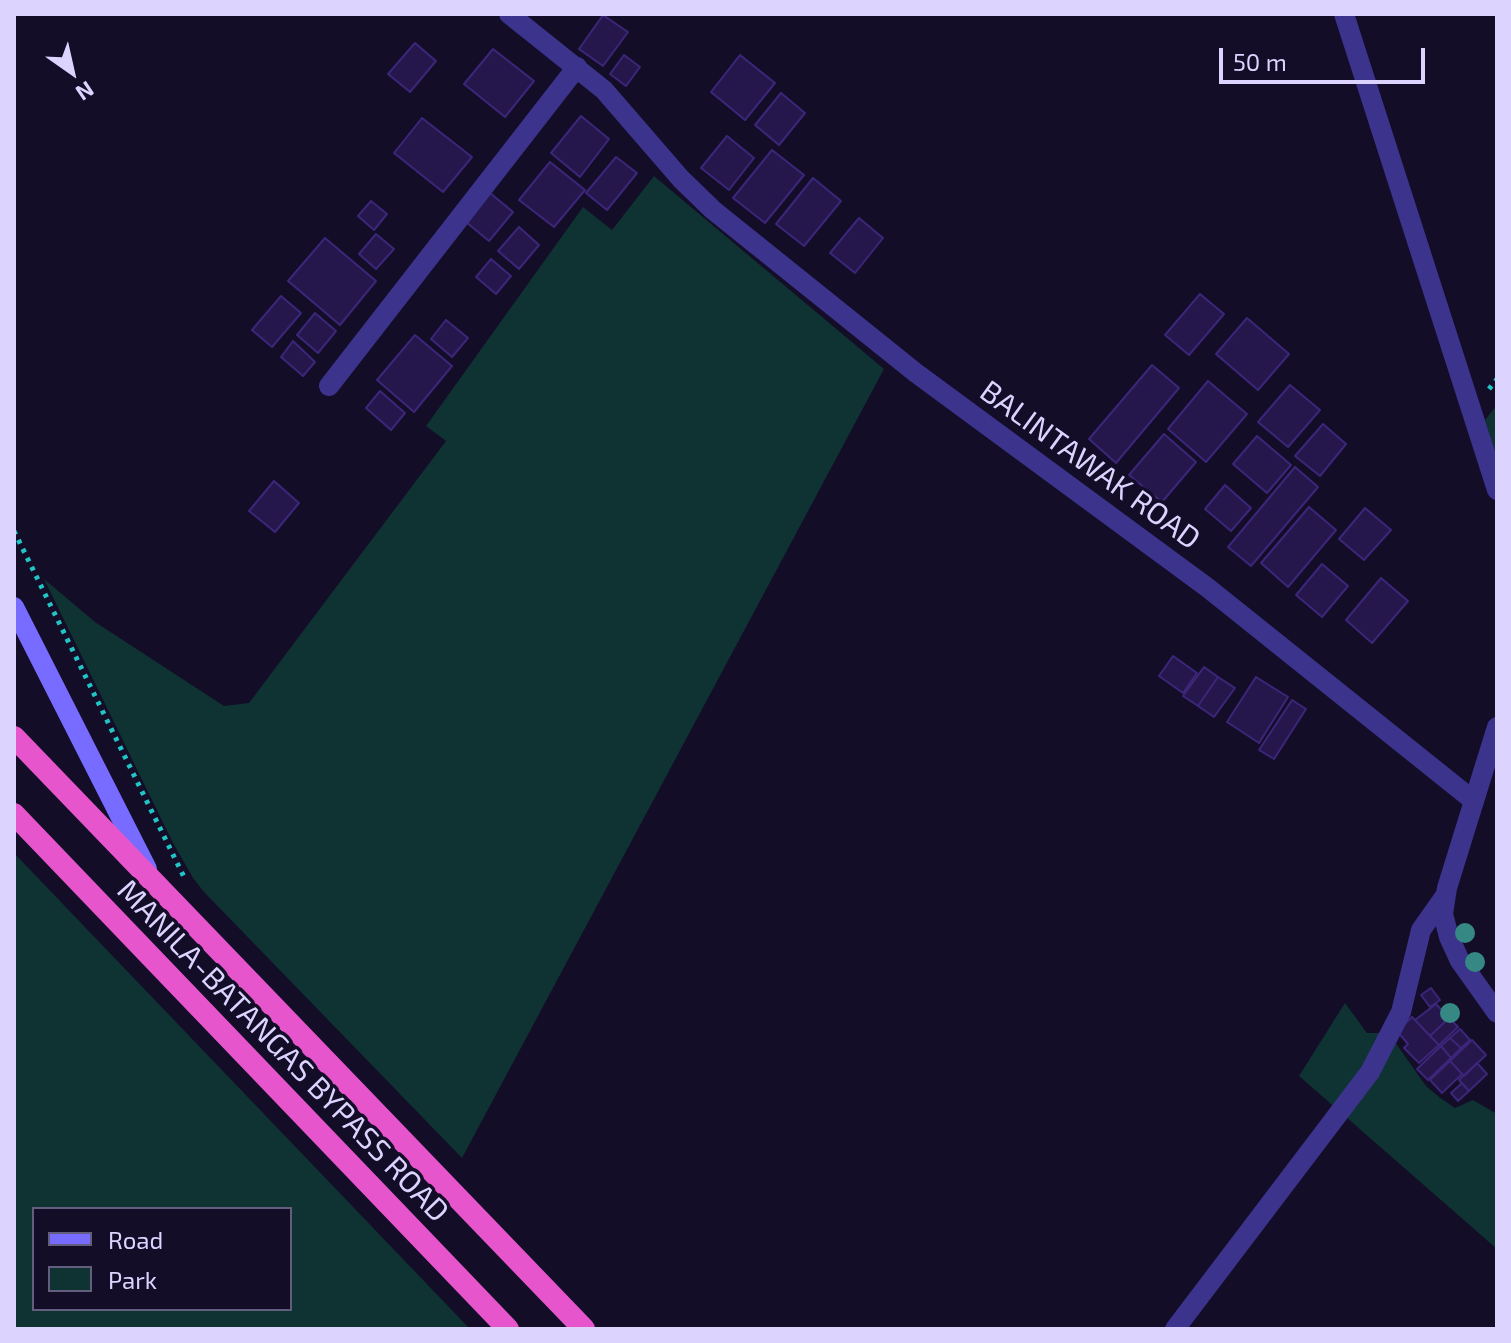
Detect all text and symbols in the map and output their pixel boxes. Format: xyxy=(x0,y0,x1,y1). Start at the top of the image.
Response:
north arrow xyxy=(32,32,112,112)
scale bar xyxy=(1223,32,1429,82)
text: 50 m xyxy=(1233,47,1287,76)
text: N xyxy=(72,77,99,107)
street label: BALINTAWAK ROAD xyxy=(973,373,1207,557)
street label: MANILA-BATANGAS BYPASS ROAD xyxy=(110,872,456,1230)
legend xyxy=(32,1207,292,1311)
text: Road xyxy=(108,1225,163,1254)
text: Park xyxy=(108,1265,157,1294)

